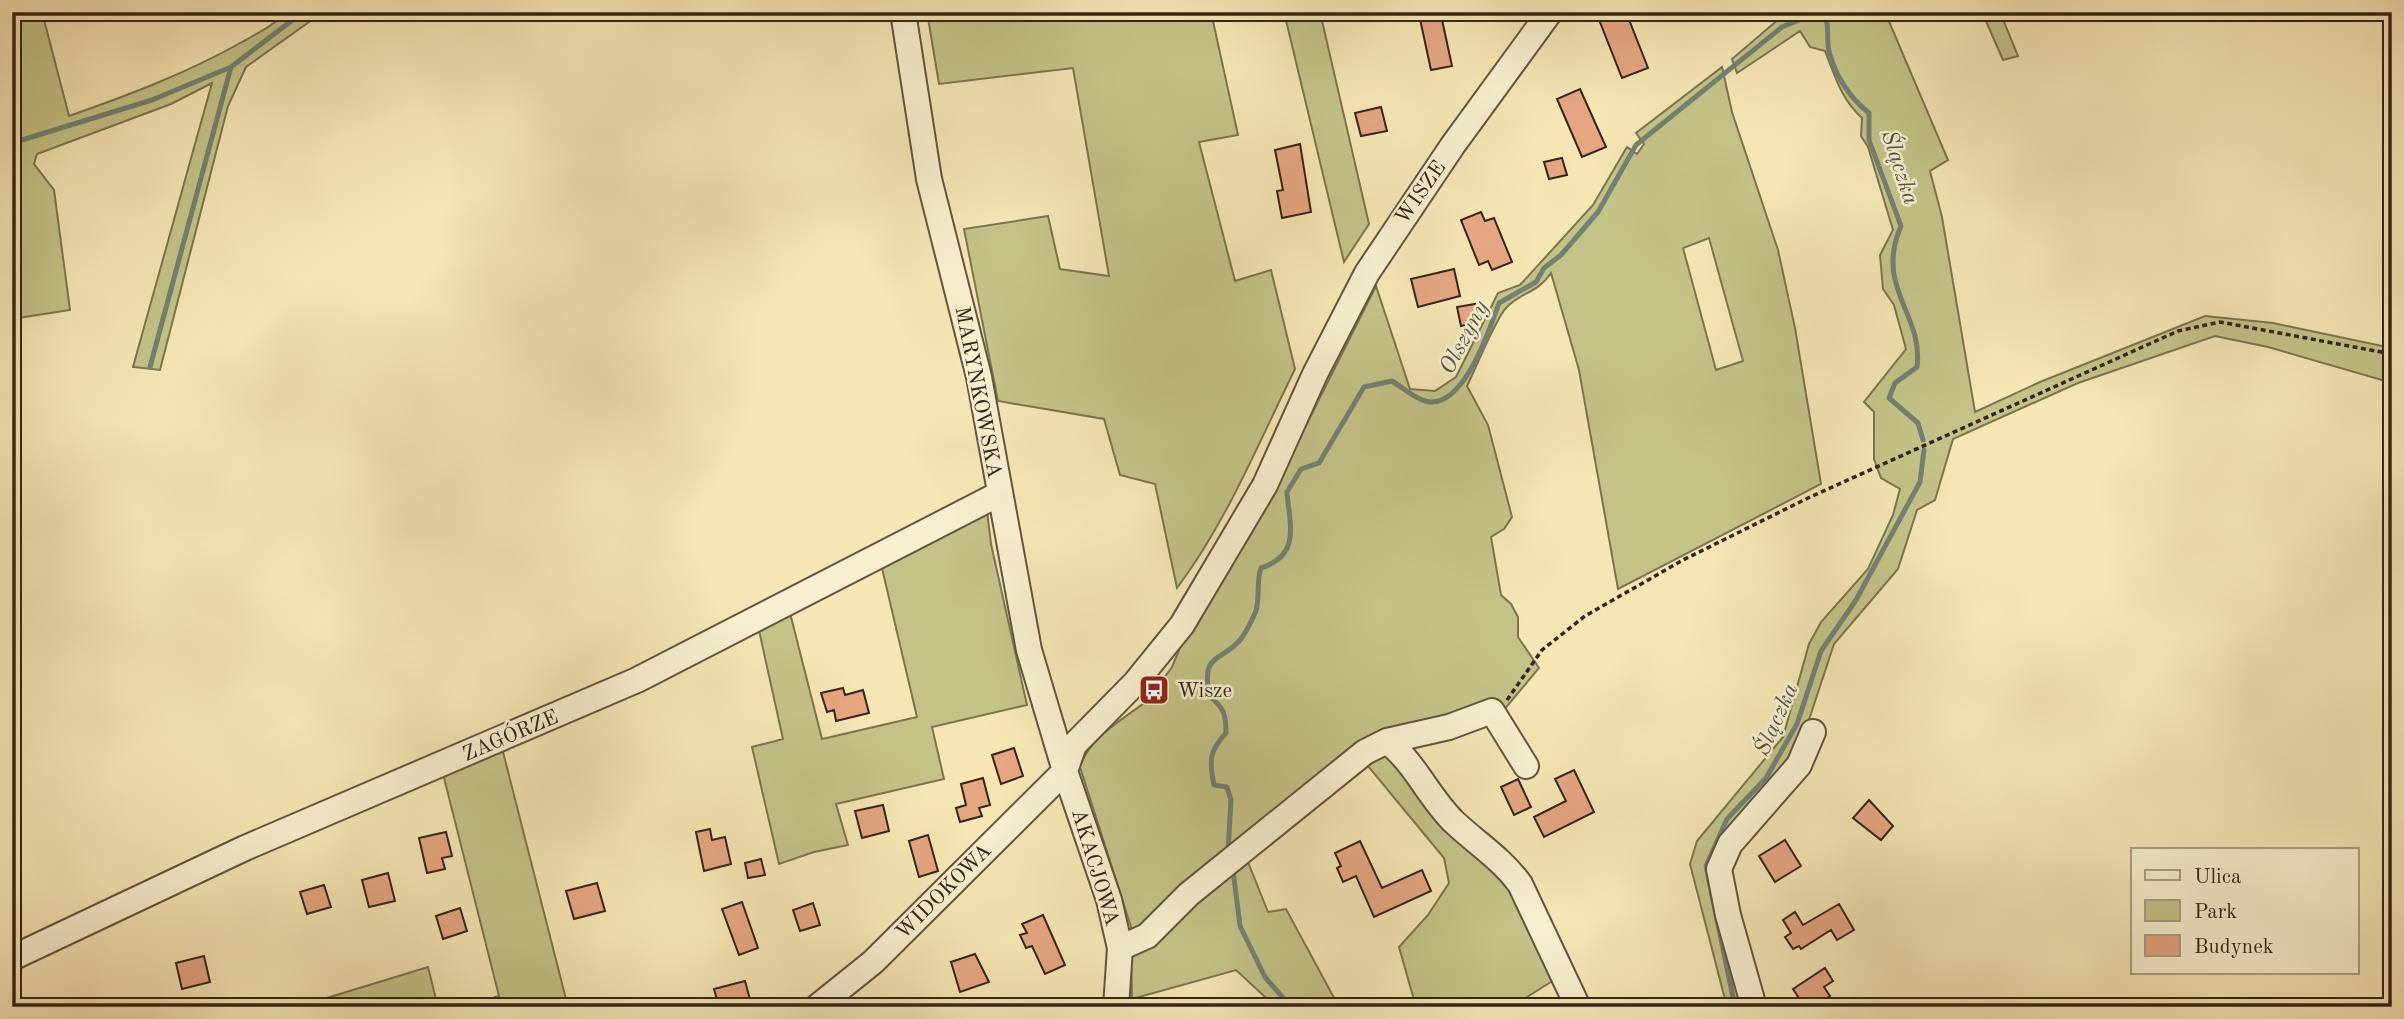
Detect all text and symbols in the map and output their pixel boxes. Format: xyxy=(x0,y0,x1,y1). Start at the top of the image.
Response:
water label: Ślączka xyxy=(1876,126,1927,208)
street label: WISZE xyxy=(1392,157,1450,228)
water label: Olszyny xyxy=(1436,297,1494,379)
street label: MARYNKOWSKA xyxy=(951,305,1004,480)
bus stop icon: Wisze xyxy=(1137,673,1171,707)
water label: Ślączka xyxy=(1746,678,1803,760)
place label: Wisze xyxy=(1177,681,1232,702)
street label: ZAGÓRZE xyxy=(458,702,562,766)
street label: AKACJOWA xyxy=(1067,807,1122,928)
street label: WIDOKOWA xyxy=(892,840,996,944)
legend xyxy=(2131,848,2358,974)
text: Ulica xyxy=(2194,867,2241,888)
text: Park xyxy=(2194,902,2237,923)
text: Budynek xyxy=(2194,937,2274,958)

